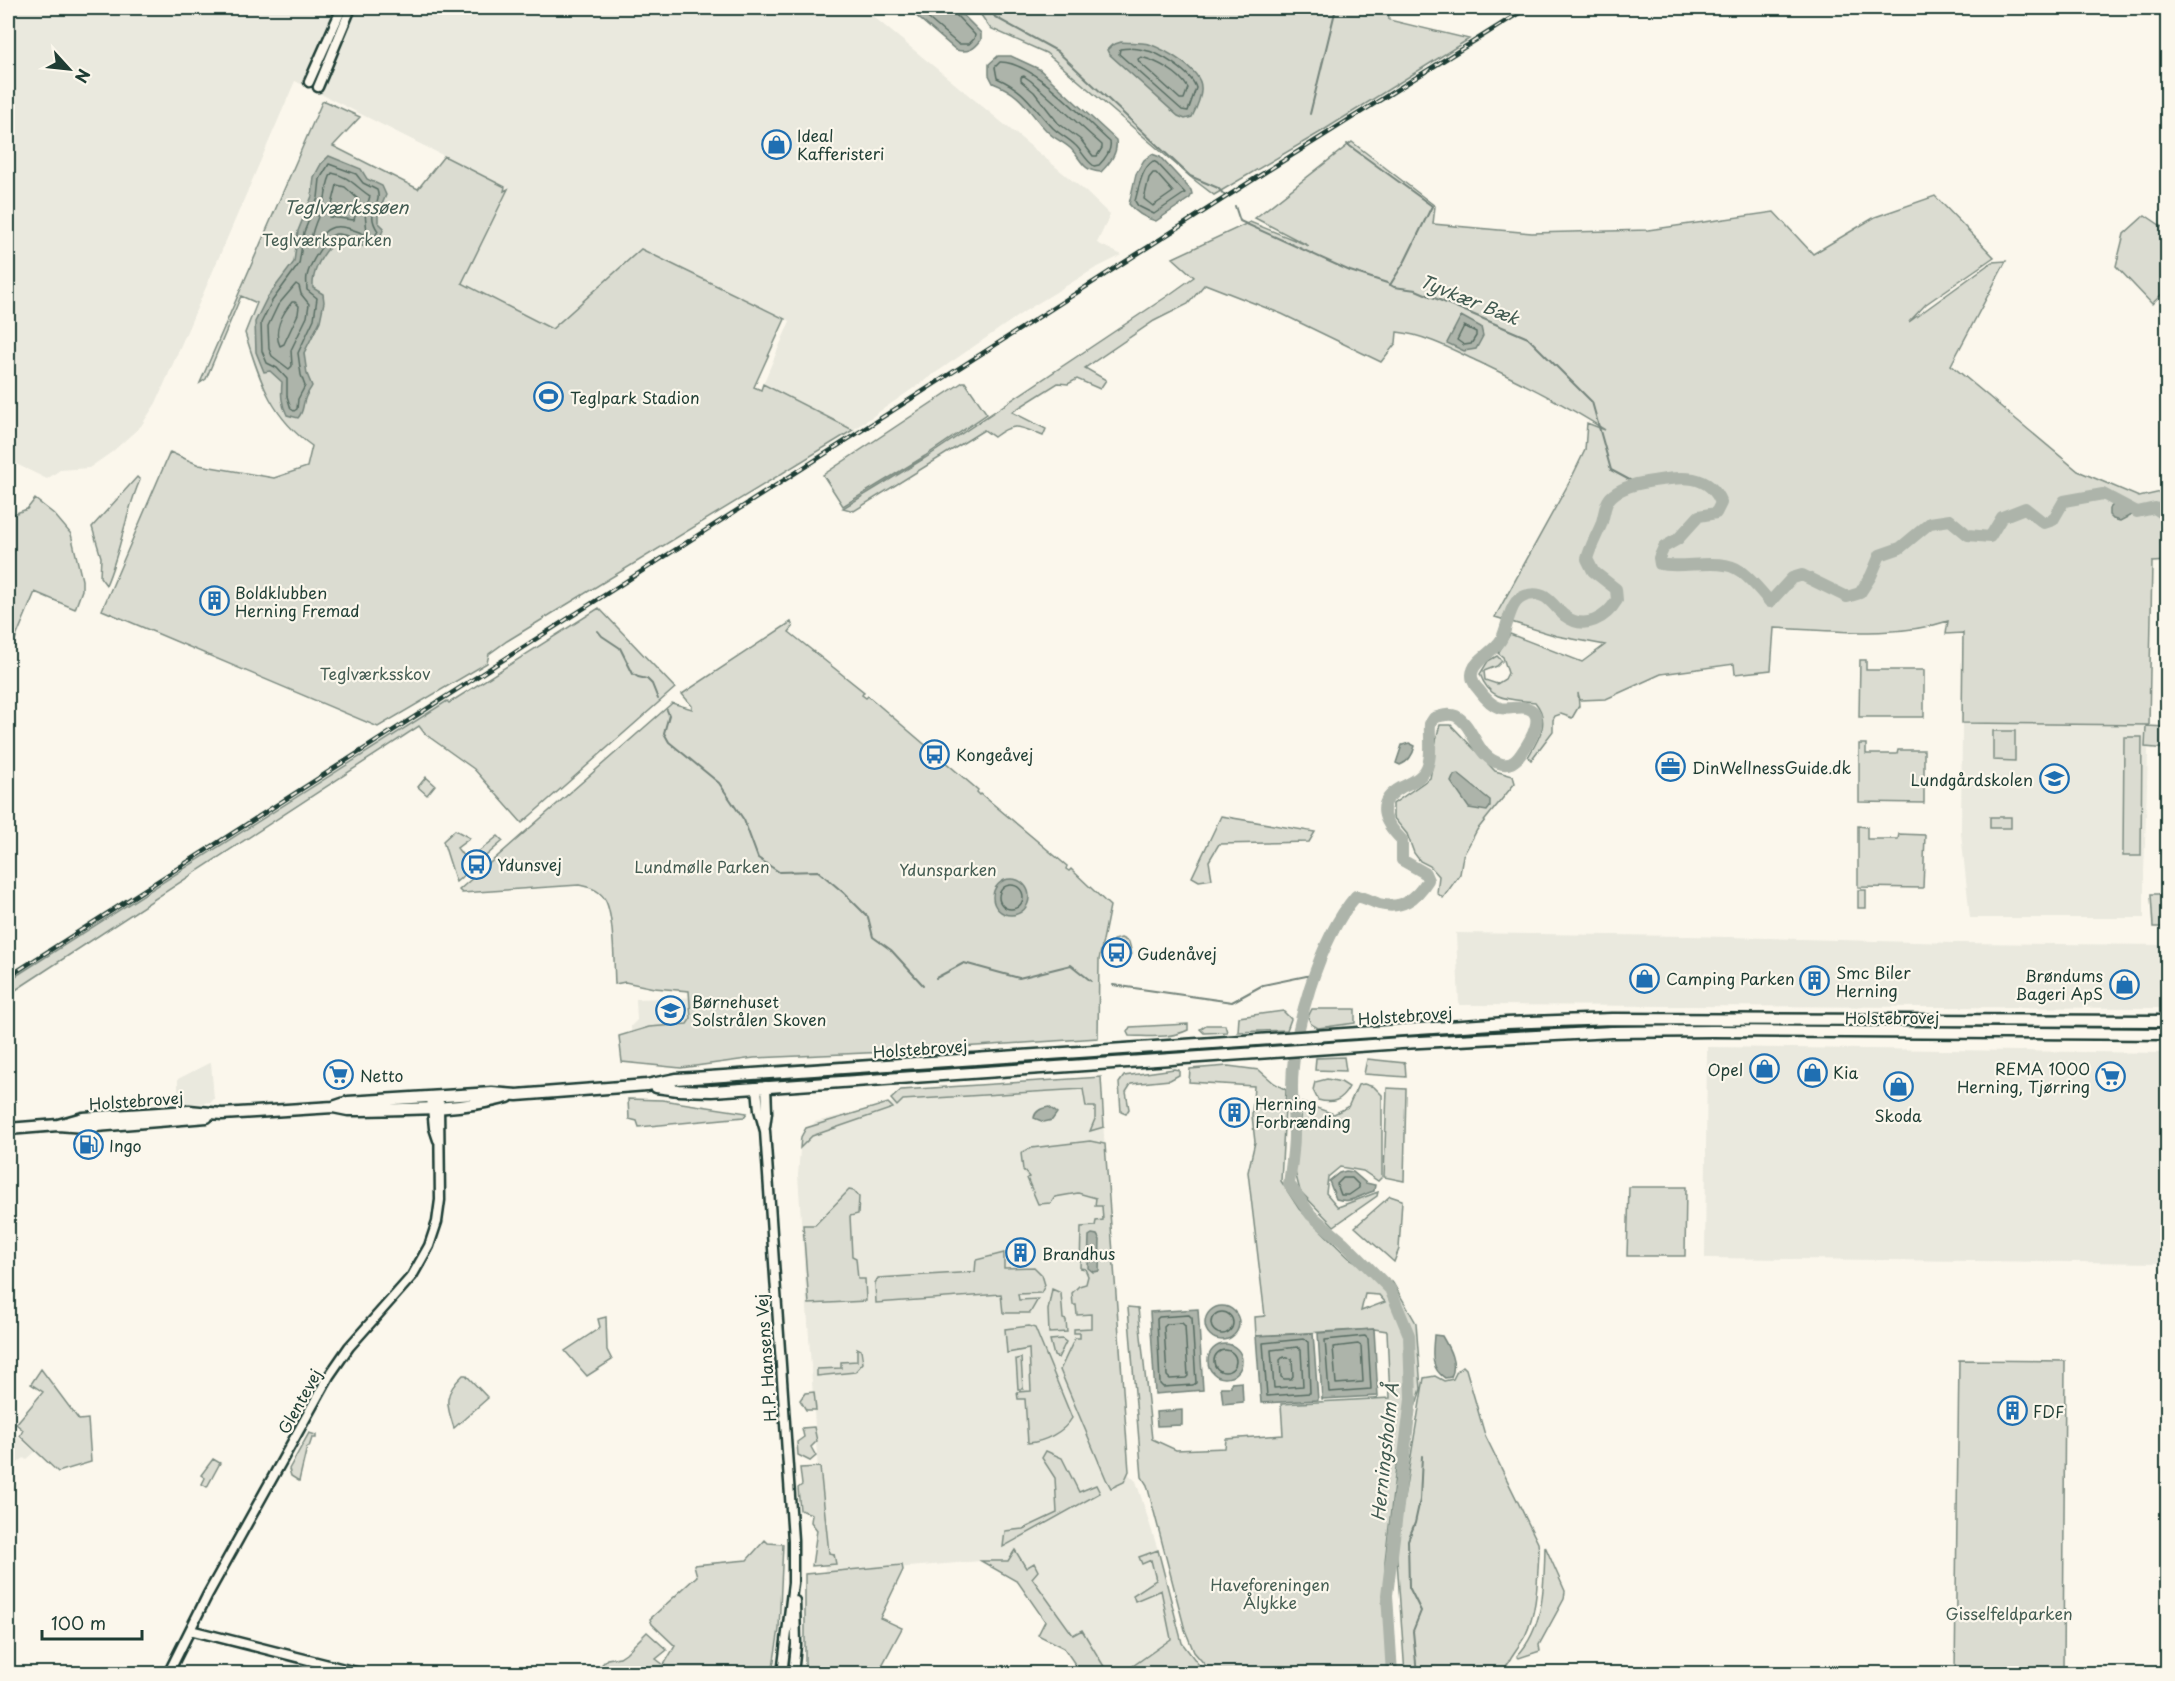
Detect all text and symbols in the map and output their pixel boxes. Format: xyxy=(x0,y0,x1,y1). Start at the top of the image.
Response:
north arrow xyxy=(39,39,99,99)
text: N xyxy=(70,65,97,87)
place label: Ideal Kafferisteri xyxy=(797,123,884,165)
shop icon: Ideal Kafferisteri xyxy=(760,128,792,160)
water label: Teglværkssøen xyxy=(284,193,410,220)
park label: Teglværksparken xyxy=(262,227,392,251)
water label: Tyvkær Bæk xyxy=(1416,267,1524,331)
sports icon: Teglpark Stadion xyxy=(533,381,565,413)
place label: Teglpark Stadion xyxy=(570,385,700,409)
place label: Boldklubben Herning Fremad xyxy=(235,580,360,622)
building icon: Boldklubben Herning Fremad xyxy=(198,585,230,617)
park label: Teglværksskov xyxy=(320,661,430,685)
bus stop icon: Kongeåvej xyxy=(919,738,951,770)
place label: Kongeåvej xyxy=(956,742,1033,766)
office icon: DinWellnessGuide.dk xyxy=(1655,751,1687,783)
place label: DinWellnessGuide.dk xyxy=(1692,755,1851,779)
school or university icon: Lundgårdskolen xyxy=(2038,763,2070,795)
place label: Lundgårdskolen xyxy=(1911,767,2033,791)
bus stop icon: Ydunsvej xyxy=(460,848,492,880)
place label: Ydunsvej xyxy=(497,852,562,876)
park label: Lundmølle Parken xyxy=(634,854,770,878)
park label: Ydunsparken xyxy=(899,857,997,881)
bus stop icon: Gudenåvej xyxy=(1100,937,1132,969)
place label: Gudenåvej xyxy=(1137,941,1217,965)
place label: Smc Biler Herning xyxy=(1836,960,1911,1002)
shop icon: Camping Parken xyxy=(1629,962,1661,994)
place label: Brøndums Bageri ApS xyxy=(2015,963,2103,1005)
building icon: Smc Biler Herning xyxy=(1799,965,1831,997)
place label: Camping Parken xyxy=(1666,966,1795,990)
shop icon: Brøndums Bageri ApS xyxy=(2108,968,2140,1000)
place label: Børnehuset Solstrålen Skoven xyxy=(692,989,826,1031)
school or university icon: Børnehuset Solstrålen Skoven xyxy=(655,994,687,1026)
street label: Holstebrovej xyxy=(1357,1000,1453,1030)
street label: Holstebrovej xyxy=(1845,1005,1939,1029)
street label: Holstebrovej xyxy=(872,1033,968,1063)
shop icon: Opel xyxy=(1748,1053,1780,1085)
shop icon: Kia xyxy=(1796,1056,1828,1088)
place label: REMA 1000 Herning, Tjørring xyxy=(1957,1056,2090,1098)
place label: Opel xyxy=(1707,1057,1743,1081)
supermarket icon: Netto xyxy=(323,1059,355,1091)
place label: Kia xyxy=(1833,1060,1858,1084)
supermarket icon: REMA 1000 Herning, Tjørring xyxy=(2095,1061,2127,1093)
place label: Netto xyxy=(360,1063,403,1087)
shop icon: Skoda xyxy=(1882,1071,1914,1103)
street label: Holstebrovej xyxy=(88,1085,184,1115)
place label: Herning Forbrænding xyxy=(1255,1091,1351,1133)
building icon: Herning Forbrænding xyxy=(1218,1096,1250,1128)
place label: Skoda xyxy=(1874,1103,1922,1127)
fuel station icon: Ingo xyxy=(72,1129,104,1161)
place label: Ingo xyxy=(109,1133,142,1157)
building icon: Brandhus xyxy=(1005,1237,1037,1269)
place label: Brandhus xyxy=(1042,1241,1115,1265)
street label: H.P. Hansens Vej xyxy=(749,1293,781,1423)
street label: Glentevej xyxy=(271,1364,327,1438)
water label: Herningsholm Å xyxy=(1363,1380,1405,1522)
building icon: FDF xyxy=(1996,1395,2028,1427)
place label: FDF xyxy=(2033,1399,2064,1423)
park label: Haveforeningen Ålykke xyxy=(1210,1572,1330,1614)
park label: Gisselfeldparken xyxy=(1945,1601,2073,1625)
scale bar xyxy=(42,1603,142,1641)
text: 100 m xyxy=(51,1609,106,1636)

